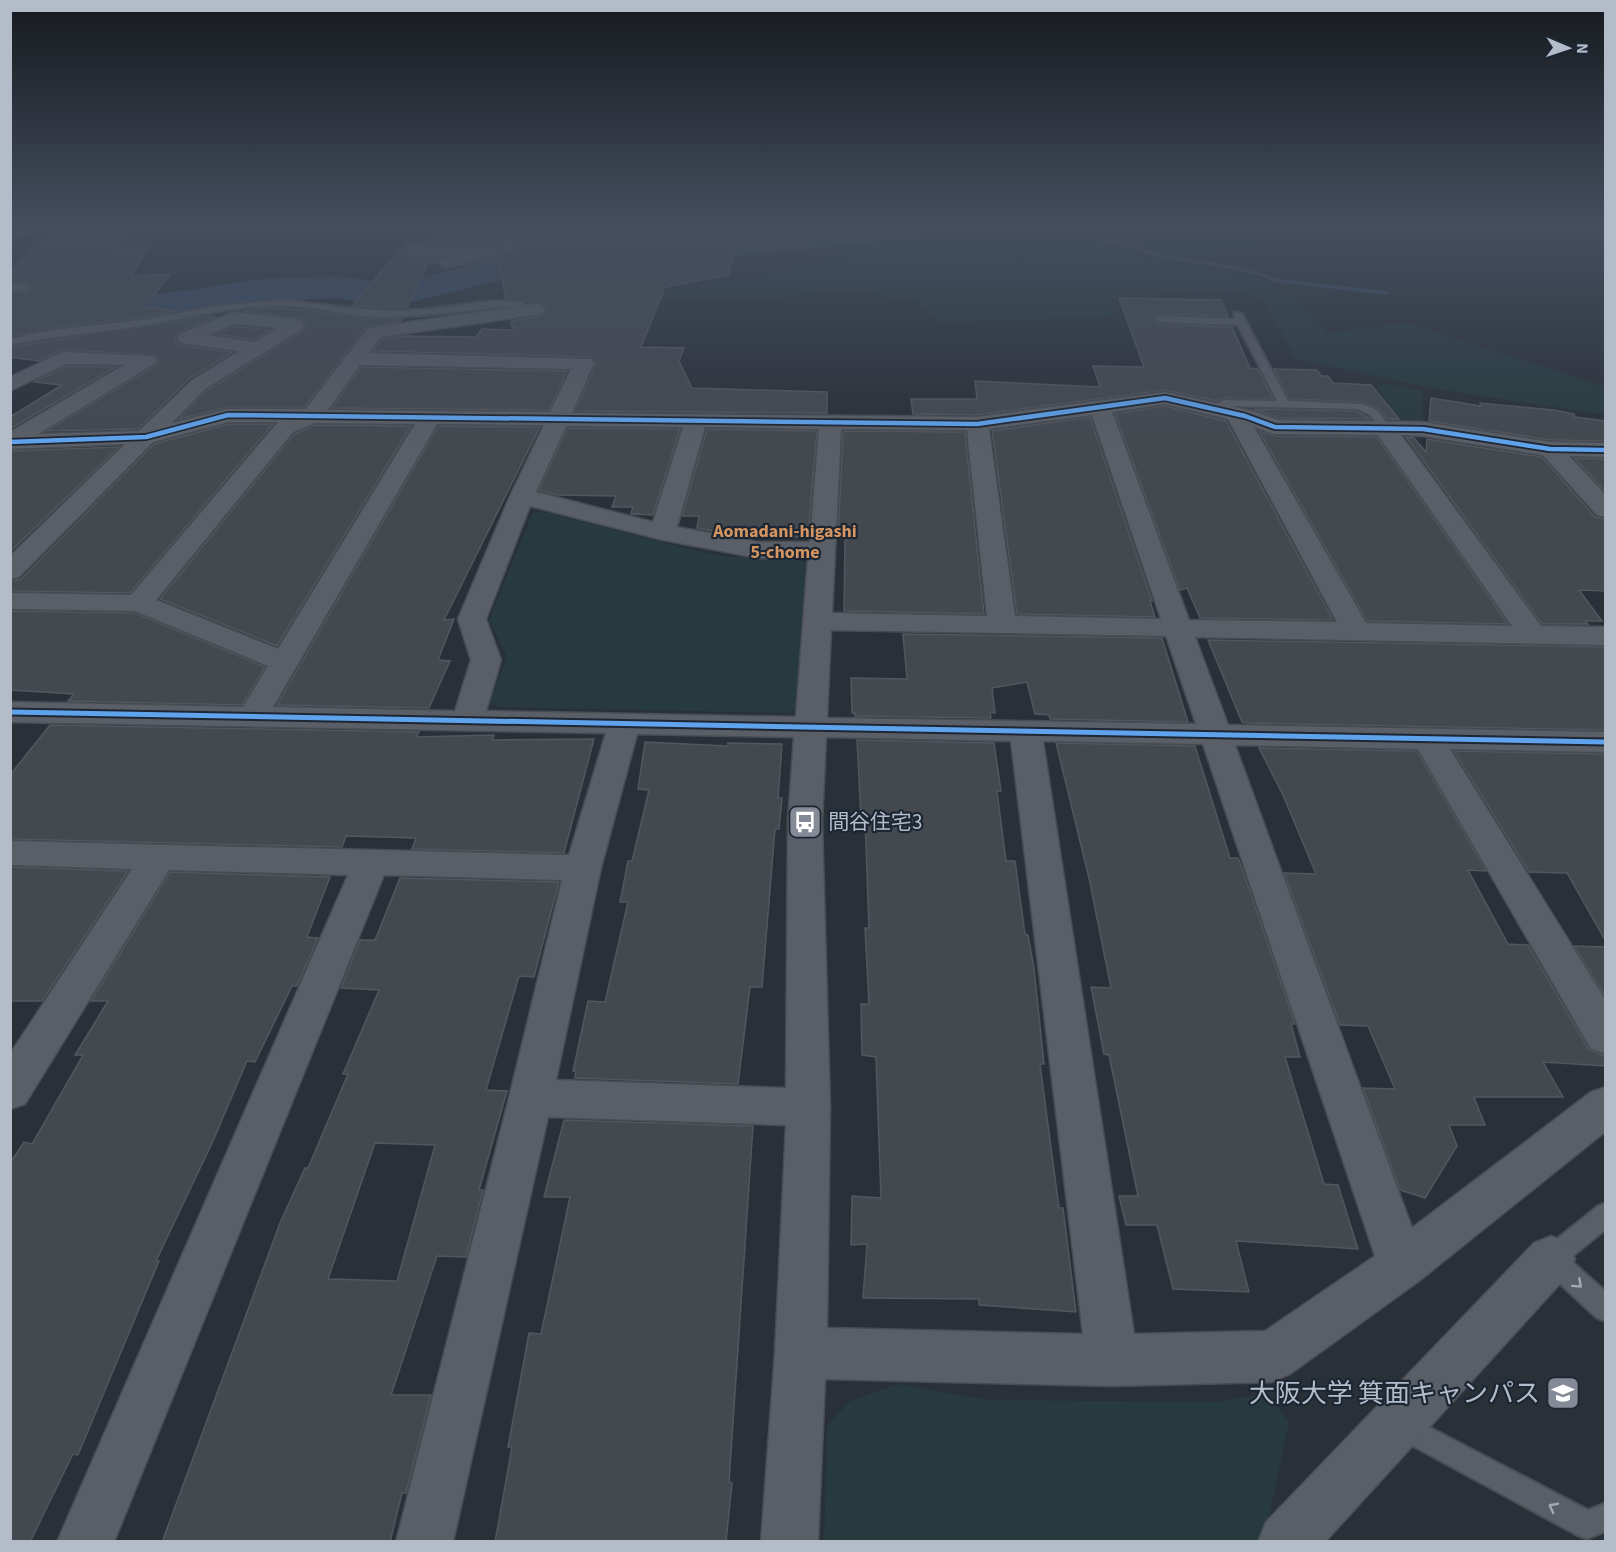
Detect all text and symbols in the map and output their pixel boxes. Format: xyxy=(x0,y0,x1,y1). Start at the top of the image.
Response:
north arrow xyxy=(1538,18,1598,78)
text: N xyxy=(1571,43,1593,54)
district label: Aomadani-higashi 5-chome xyxy=(712,519,857,565)
bus stop icon: 間谷住宅3 xyxy=(787,804,823,840)
place label: 間谷住宅3 xyxy=(828,807,922,837)
one-way arrow xyxy=(1571,1277,1582,1288)
place label: 大阪大学 箕面キャンパス xyxy=(1249,1375,1540,1412)
school or university icon: 大阪大学 箕面キャンパス xyxy=(1545,1375,1581,1411)
one-way arrow xyxy=(1549,1503,1560,1514)

